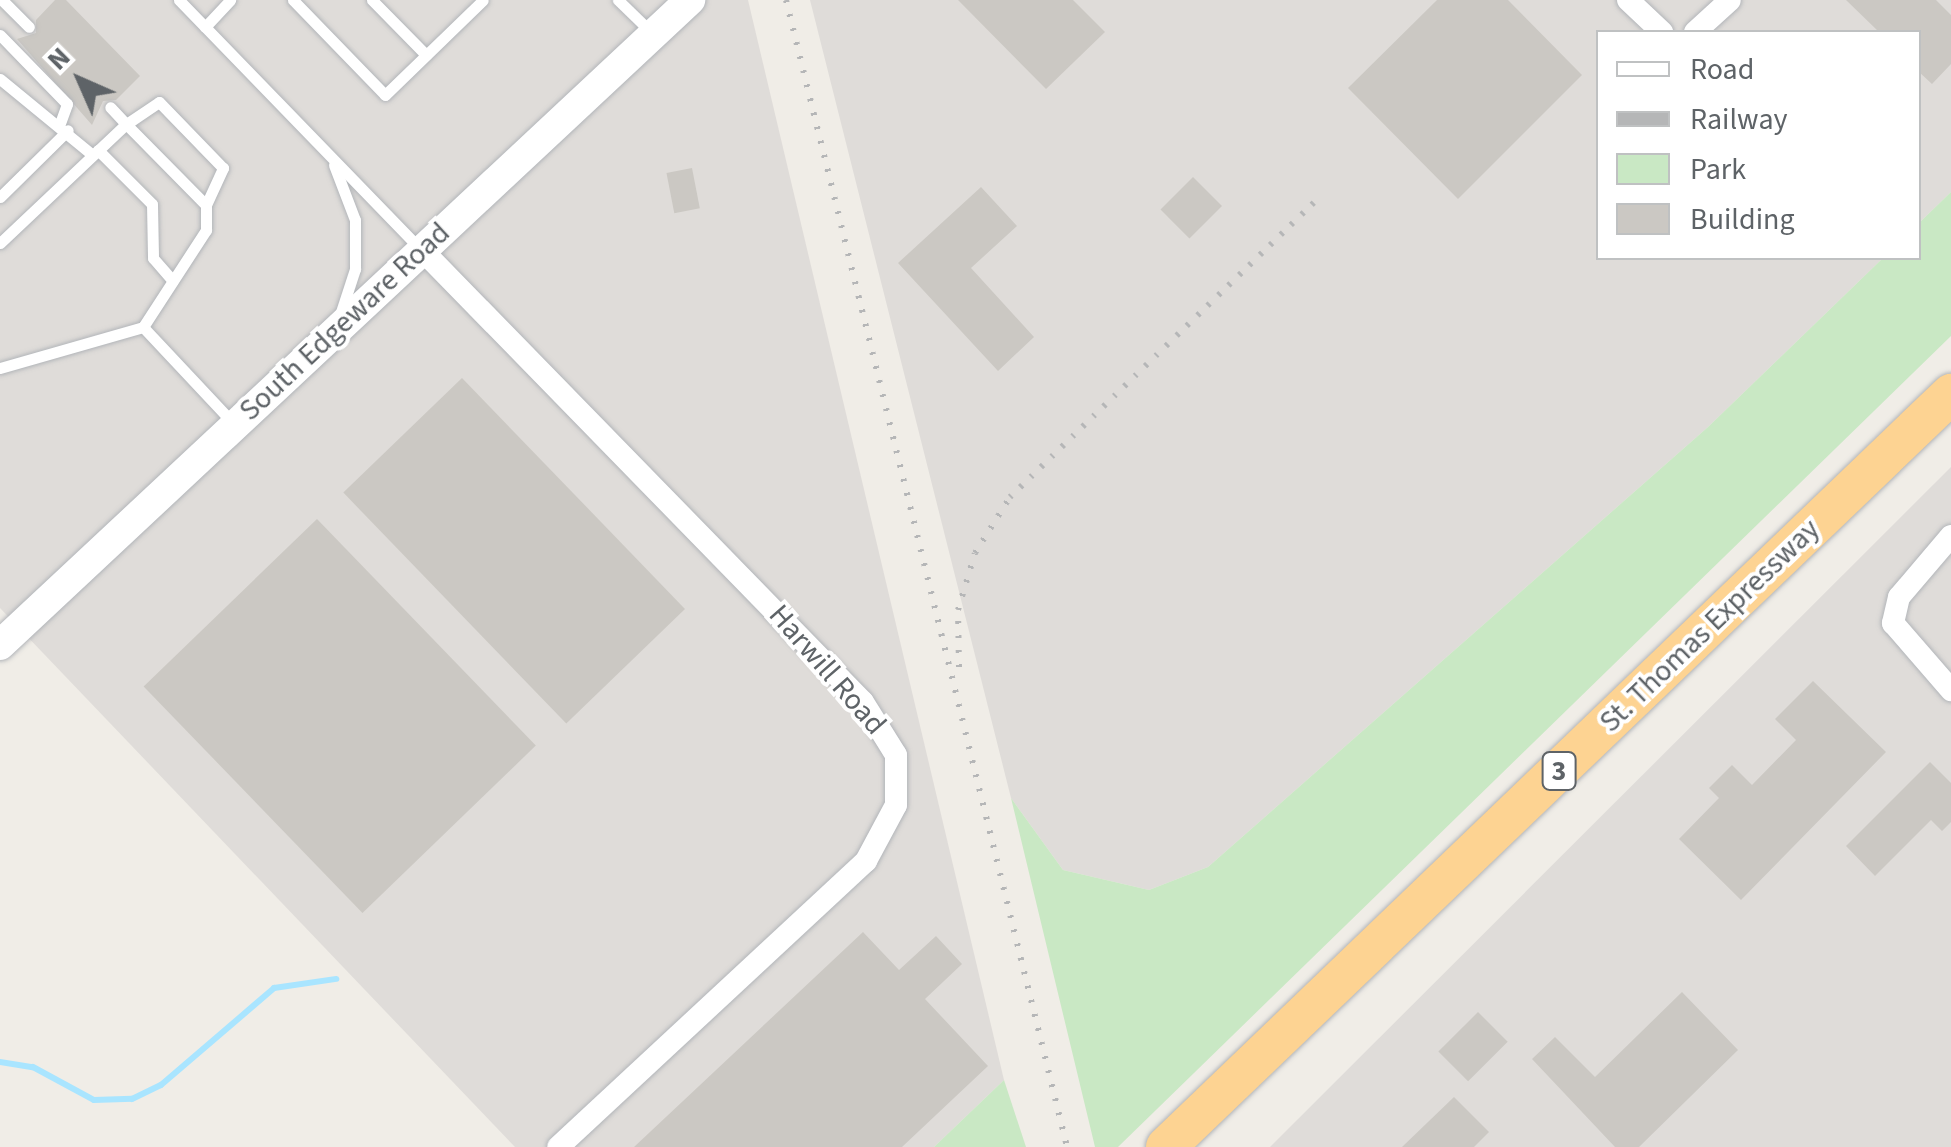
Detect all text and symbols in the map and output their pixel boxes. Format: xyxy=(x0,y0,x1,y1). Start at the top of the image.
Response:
north arrow xyxy=(30,30,130,130)
legend xyxy=(1596,30,1921,260)
text: N xyxy=(38,38,80,80)
text: Road xyxy=(1690,48,1754,91)
text: Railway xyxy=(1690,98,1788,141)
text: Park xyxy=(1690,148,1746,191)
text: Building xyxy=(1690,198,1795,241)
street label: South Edgeware Road xyxy=(232,215,458,429)
street label: St. Thomas Expressway xyxy=(1593,512,1827,740)
street label: Harwill Road xyxy=(761,598,893,742)
road number: 3 xyxy=(1542,748,1576,794)

